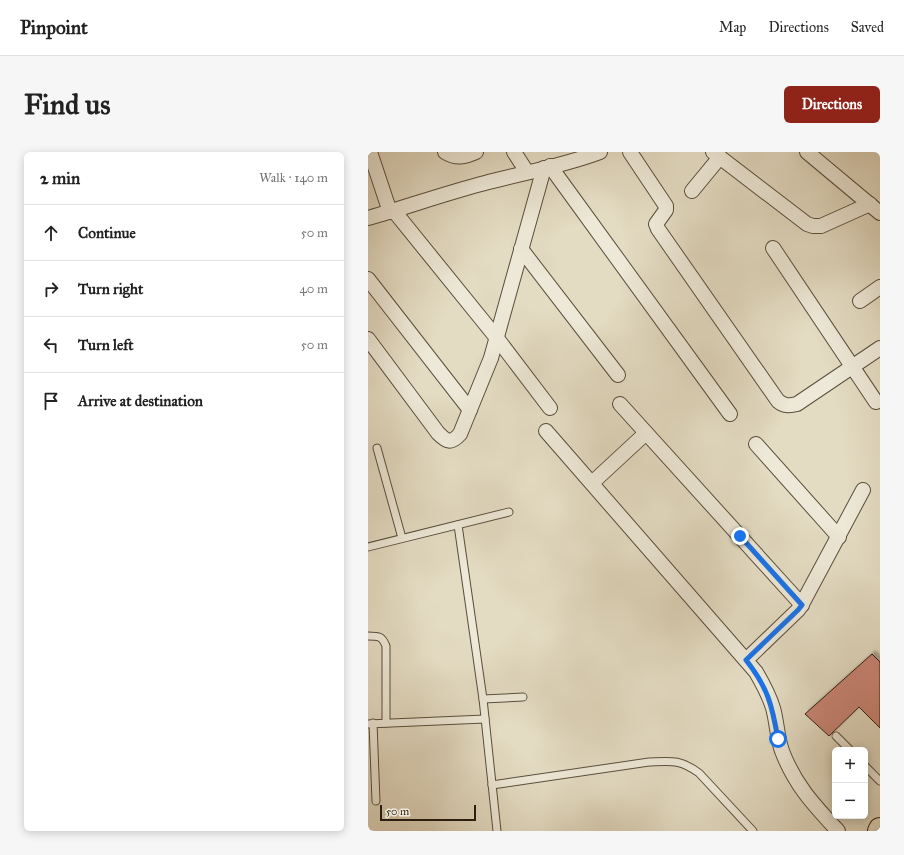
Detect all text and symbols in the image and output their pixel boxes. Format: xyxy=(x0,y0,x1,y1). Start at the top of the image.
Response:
text: Pinpoint xyxy=(20,16,88,39)
text: Map xyxy=(719,19,746,36)
text: Directions xyxy=(768,19,829,36)
text: Saved xyxy=(851,19,884,36)
button: Directions xyxy=(784,86,880,123)
text: Find us xyxy=(24,87,110,122)
text: 2 min xyxy=(40,168,80,189)
text: Walk · 140 m xyxy=(259,170,328,186)
icon: ahead xyxy=(40,222,62,244)
text: Continue xyxy=(78,224,136,242)
text: 50 m xyxy=(301,225,328,241)
icon: right xyxy=(40,278,62,300)
text: Turn right xyxy=(78,280,143,298)
text: 40 m xyxy=(299,281,328,297)
icon: left xyxy=(40,334,62,356)
text: Turn left xyxy=(78,336,134,354)
text: 50 m xyxy=(301,337,328,353)
icon: arrive xyxy=(40,390,62,412)
text: Arrive at destination xyxy=(78,392,203,410)
route end xyxy=(731,527,749,545)
route start xyxy=(769,730,787,748)
map controls xyxy=(832,747,868,819)
button: + xyxy=(832,747,868,783)
button: − xyxy=(832,783,868,819)
scale bar xyxy=(380,803,476,822)
text: 50 m xyxy=(386,805,409,818)

